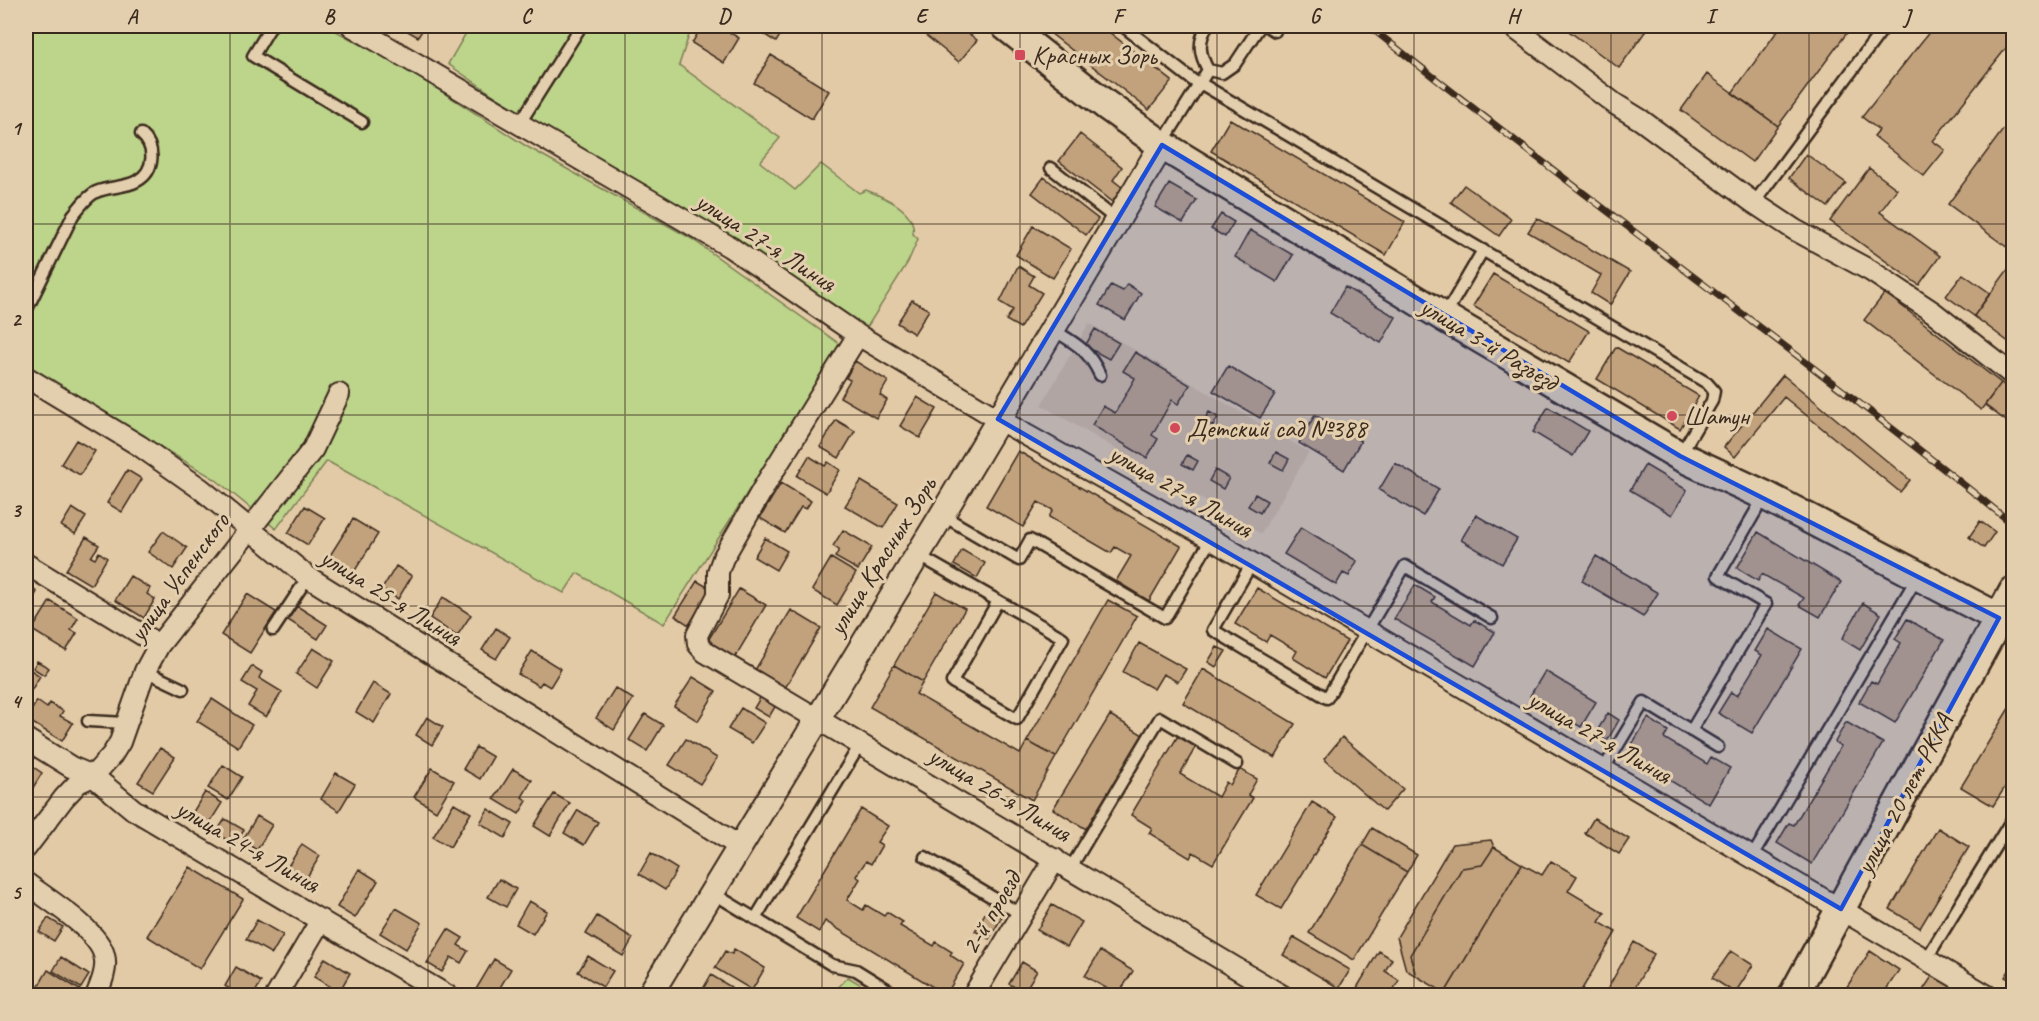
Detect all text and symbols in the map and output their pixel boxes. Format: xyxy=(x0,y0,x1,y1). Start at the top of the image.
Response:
text: A xyxy=(127,4,139,29)
text: B xyxy=(324,4,336,29)
text: C xyxy=(521,4,533,29)
text: D xyxy=(718,4,732,29)
text: E xyxy=(916,4,930,29)
text: F xyxy=(1113,4,1127,29)
text: G xyxy=(1310,4,1323,29)
text: H xyxy=(1507,4,1522,29)
text: I xyxy=(1706,4,1719,29)
text: J xyxy=(1902,4,1914,29)
place label: Красных Зорь xyxy=(1032,39,1158,72)
marker: Красных Зорь xyxy=(1013,48,1027,62)
text: 1 xyxy=(12,116,23,141)
street label: улица 27-я Линия xyxy=(688,183,844,300)
street label: улица 3-й Разъезд xyxy=(1412,289,1566,400)
text: 2 xyxy=(12,307,23,332)
place label: Шатун xyxy=(1684,400,1750,433)
marker: Шатун xyxy=(1665,409,1679,423)
place label: Детский сад №388 xyxy=(1187,412,1369,445)
marker: Детский сад №388 xyxy=(1168,421,1182,435)
street label: улица 27-я Линия xyxy=(1102,436,1260,546)
street label: улица Красных Зорь xyxy=(819,469,945,643)
text: 3 xyxy=(12,498,23,523)
street label: улица Успенского xyxy=(120,505,238,650)
street label: улица 25-я Линия xyxy=(313,539,469,654)
street label: улица 27-я Линия xyxy=(1521,682,1679,792)
text: 4 xyxy=(12,689,24,714)
street label: улица 20 лет РККА xyxy=(1847,706,1961,882)
street label: улица 26-я Линия xyxy=(921,737,1079,850)
street label: улица 24-я Линия xyxy=(169,791,327,901)
street label: 2-й проезд xyxy=(953,863,1030,961)
text: 5 xyxy=(12,880,23,905)

